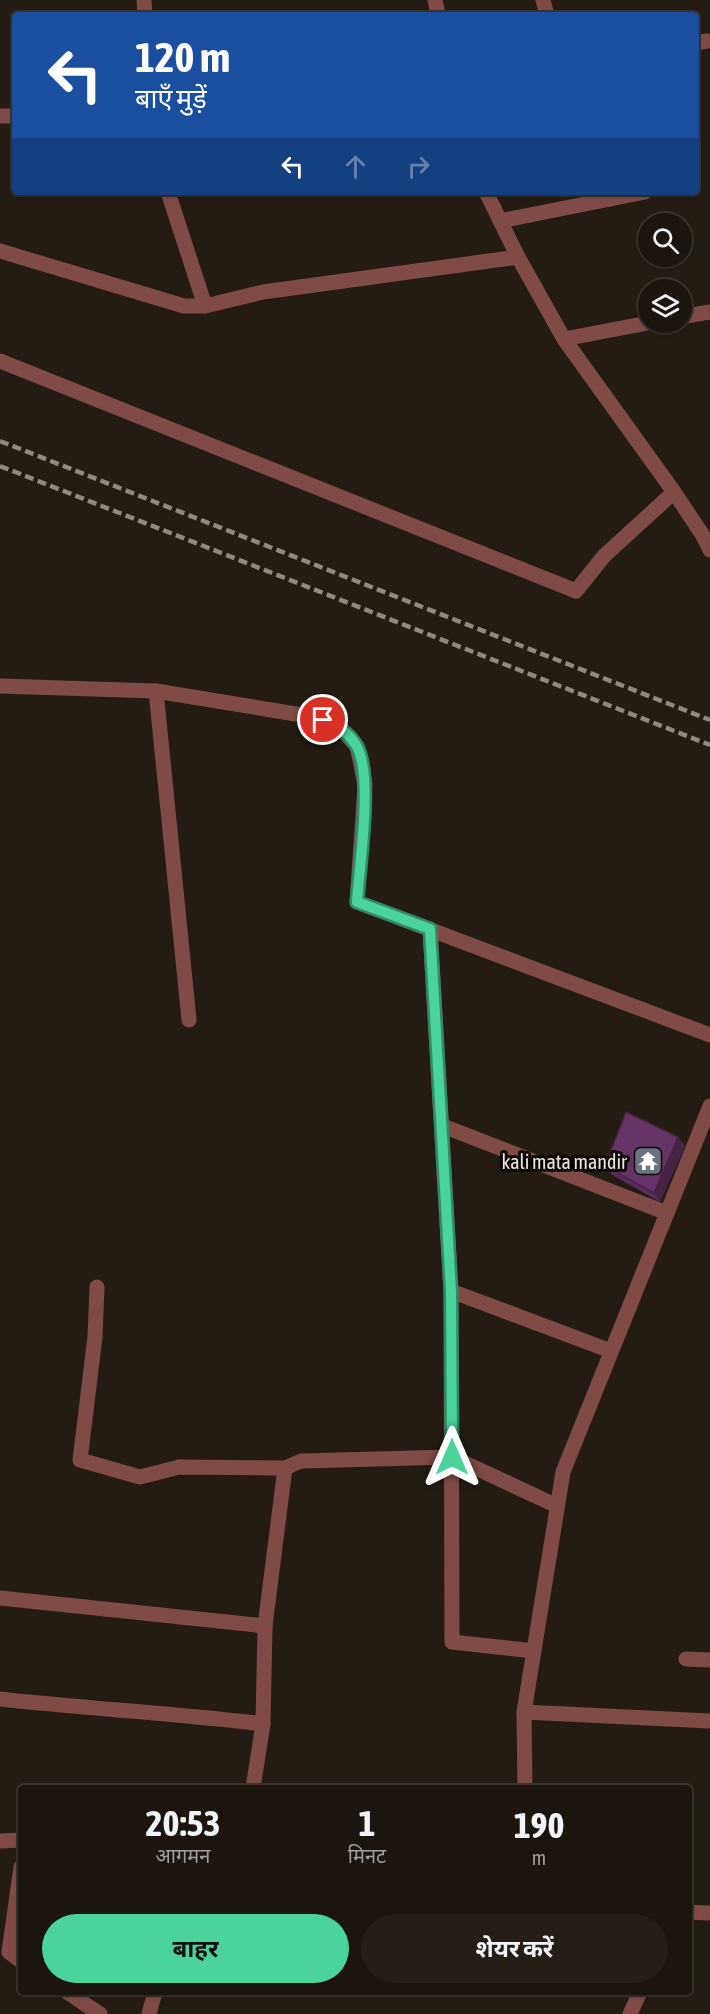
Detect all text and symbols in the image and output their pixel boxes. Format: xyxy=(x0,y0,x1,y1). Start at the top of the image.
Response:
text: 120 m xyxy=(135,33,230,81)
icon: left xyxy=(36,36,114,114)
text: बाएँ मुड़ें xyxy=(135,83,207,114)
icon: left xyxy=(276,150,309,183)
icon: ahead xyxy=(339,150,372,183)
icon: right xyxy=(402,150,435,183)
map controls xyxy=(638,213,692,333)
button: search xyxy=(638,213,692,267)
button: layers xyxy=(638,279,692,333)
pin xyxy=(297,694,348,745)
icon: arrive xyxy=(306,703,339,736)
temple icon: kali mata mandir xyxy=(632,1145,664,1177)
place label: kali mata mandir xyxy=(501,1150,628,1173)
position arrow xyxy=(420,1425,484,1489)
text: 20:53 xyxy=(146,1802,220,1844)
text: 1 xyxy=(359,1802,375,1844)
text: 190 xyxy=(514,1804,564,1846)
text: आगमन xyxy=(156,1844,210,1867)
text: मिनट xyxy=(348,1844,386,1867)
text: m xyxy=(532,1846,546,1869)
button: बाहर xyxy=(42,1914,349,1983)
button: शेयर करें xyxy=(361,1914,668,1983)

